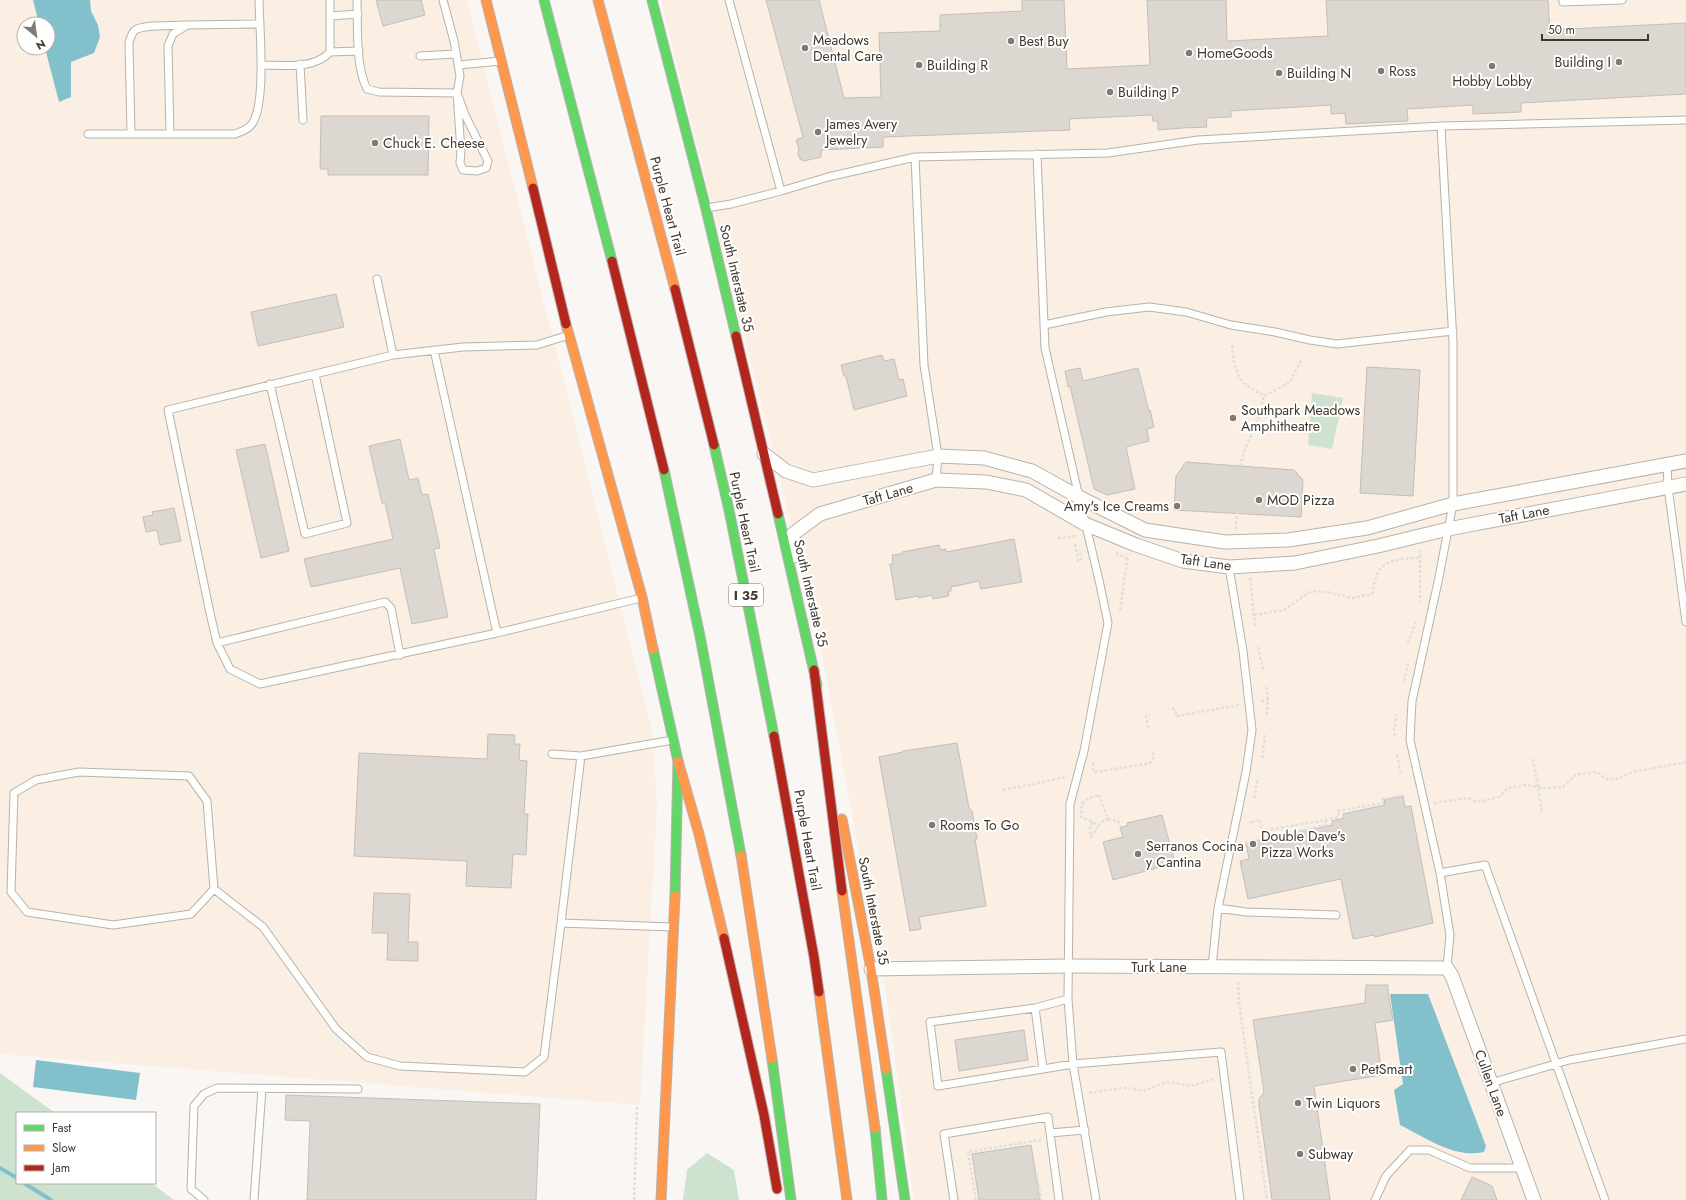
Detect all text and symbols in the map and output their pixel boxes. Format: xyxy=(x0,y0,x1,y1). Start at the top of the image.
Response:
north arrow xyxy=(16,16,56,56)
scale bar xyxy=(1542,16,1648,42)
text: 50 m xyxy=(1548,21,1575,39)
place label: Meadows Dental Care xyxy=(813,30,883,66)
place label: Best Buy xyxy=(1019,31,1069,51)
text: N xyxy=(33,36,49,54)
marker: Best Buy xyxy=(1006,36,1016,46)
marker: Meadows Dental Care xyxy=(800,43,810,53)
place label: HomeGoods xyxy=(1197,43,1273,63)
marker: HomeGoods xyxy=(1184,48,1194,58)
place label: Building I xyxy=(1554,52,1611,72)
place label: Building R xyxy=(927,55,988,75)
marker: Building I xyxy=(1614,57,1624,67)
marker: Building R xyxy=(914,60,924,70)
place label: Ross xyxy=(1389,61,1416,81)
marker: Hobby Lobby xyxy=(1487,61,1497,71)
place label: Building N xyxy=(1287,63,1351,83)
marker: Ross xyxy=(1376,66,1386,76)
marker: Building N xyxy=(1274,68,1284,78)
place label: Hobby Lobby xyxy=(1452,71,1533,91)
place label: Building P xyxy=(1118,82,1179,102)
marker: Building P xyxy=(1105,87,1115,97)
place label: James Avery Jewelry xyxy=(824,114,898,150)
marker: James Avery Jewelry xyxy=(813,127,823,137)
place label: Chuck E. Cheese xyxy=(383,133,485,153)
marker: Chuck E. Cheese xyxy=(370,138,380,148)
street label: Purple Heart Trail xyxy=(645,154,691,258)
street label: South Interstate 35 xyxy=(715,222,759,334)
place label: Southpark Meadows Amphitheatre xyxy=(1241,400,1360,436)
marker: Southpark Meadows Amphitheatre xyxy=(1228,413,1238,423)
street label: Purple Heart Trail xyxy=(725,470,765,574)
street label: Taft Lane xyxy=(861,477,915,511)
place label: MOD Pizza xyxy=(1267,490,1334,510)
marker: MOD Pizza xyxy=(1254,495,1264,505)
place label: Amy's Ice Creams xyxy=(1064,496,1169,516)
street label: Taft Lane xyxy=(1497,499,1551,529)
marker: Amy's Ice Creams xyxy=(1172,501,1182,511)
street label: South Interstate 35 xyxy=(789,537,833,649)
street label: Taft Lane xyxy=(1179,549,1233,575)
road number: I 35 xyxy=(729,584,763,606)
street label: Purple Heart Trail xyxy=(789,788,827,892)
place label: Rooms To Go xyxy=(940,815,1020,835)
marker: Rooms To Go xyxy=(927,820,937,830)
place label: Double Dave's Pizza Works xyxy=(1261,826,1346,862)
place label: Serranos Cocina y Cantina xyxy=(1146,836,1244,872)
marker: Double Dave's Pizza Works xyxy=(1248,839,1258,849)
marker: Serranos Cocina y Cantina xyxy=(1133,849,1143,859)
street label: South Interstate 35 xyxy=(854,855,894,967)
street label: Turk Lane xyxy=(1131,957,1187,977)
street label: Cullen Lane xyxy=(1470,1047,1512,1119)
place label: PetSmart xyxy=(1361,1059,1413,1079)
marker: PetSmart xyxy=(1348,1064,1358,1074)
place label: Twin Liquors xyxy=(1306,1093,1381,1113)
marker: Twin Liquors xyxy=(1293,1098,1303,1108)
legend xyxy=(16,1112,156,1184)
text: Fast xyxy=(52,1119,71,1137)
text: Slow xyxy=(52,1139,77,1157)
place label: Subway xyxy=(1308,1144,1354,1164)
marker: Subway xyxy=(1295,1149,1305,1159)
text: Jam xyxy=(50,1159,70,1177)

